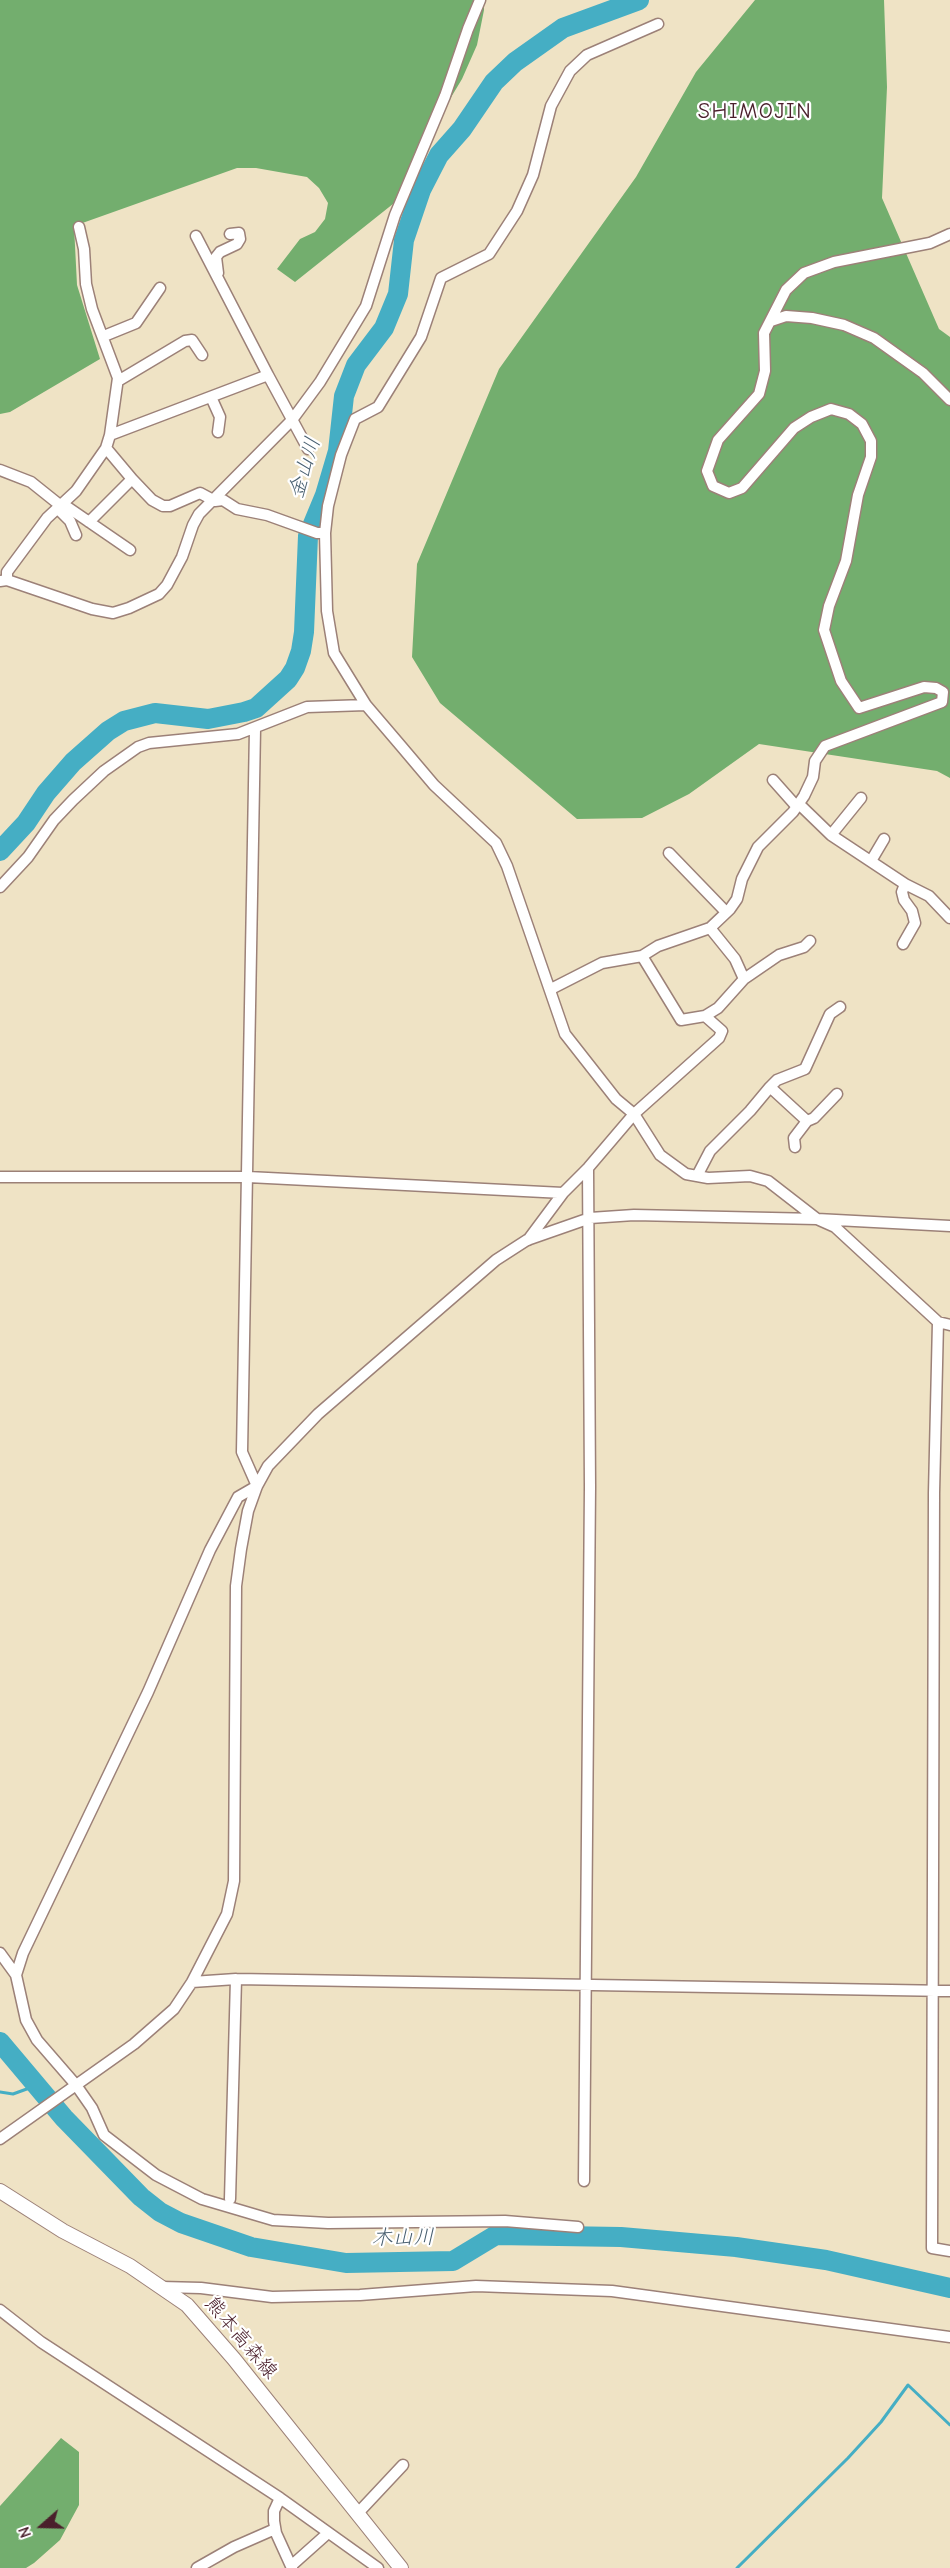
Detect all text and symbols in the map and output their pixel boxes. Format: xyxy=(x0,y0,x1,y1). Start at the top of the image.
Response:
district label: SHIMOJIN xyxy=(698,99,812,125)
water label: 金山川 xyxy=(284,434,326,502)
water label: 木山川 xyxy=(371,2225,435,2251)
street label: 熊本高森線 xyxy=(200,2292,282,2384)
north arrow xyxy=(12,2496,72,2556)
text: N xyxy=(15,2524,35,2540)

